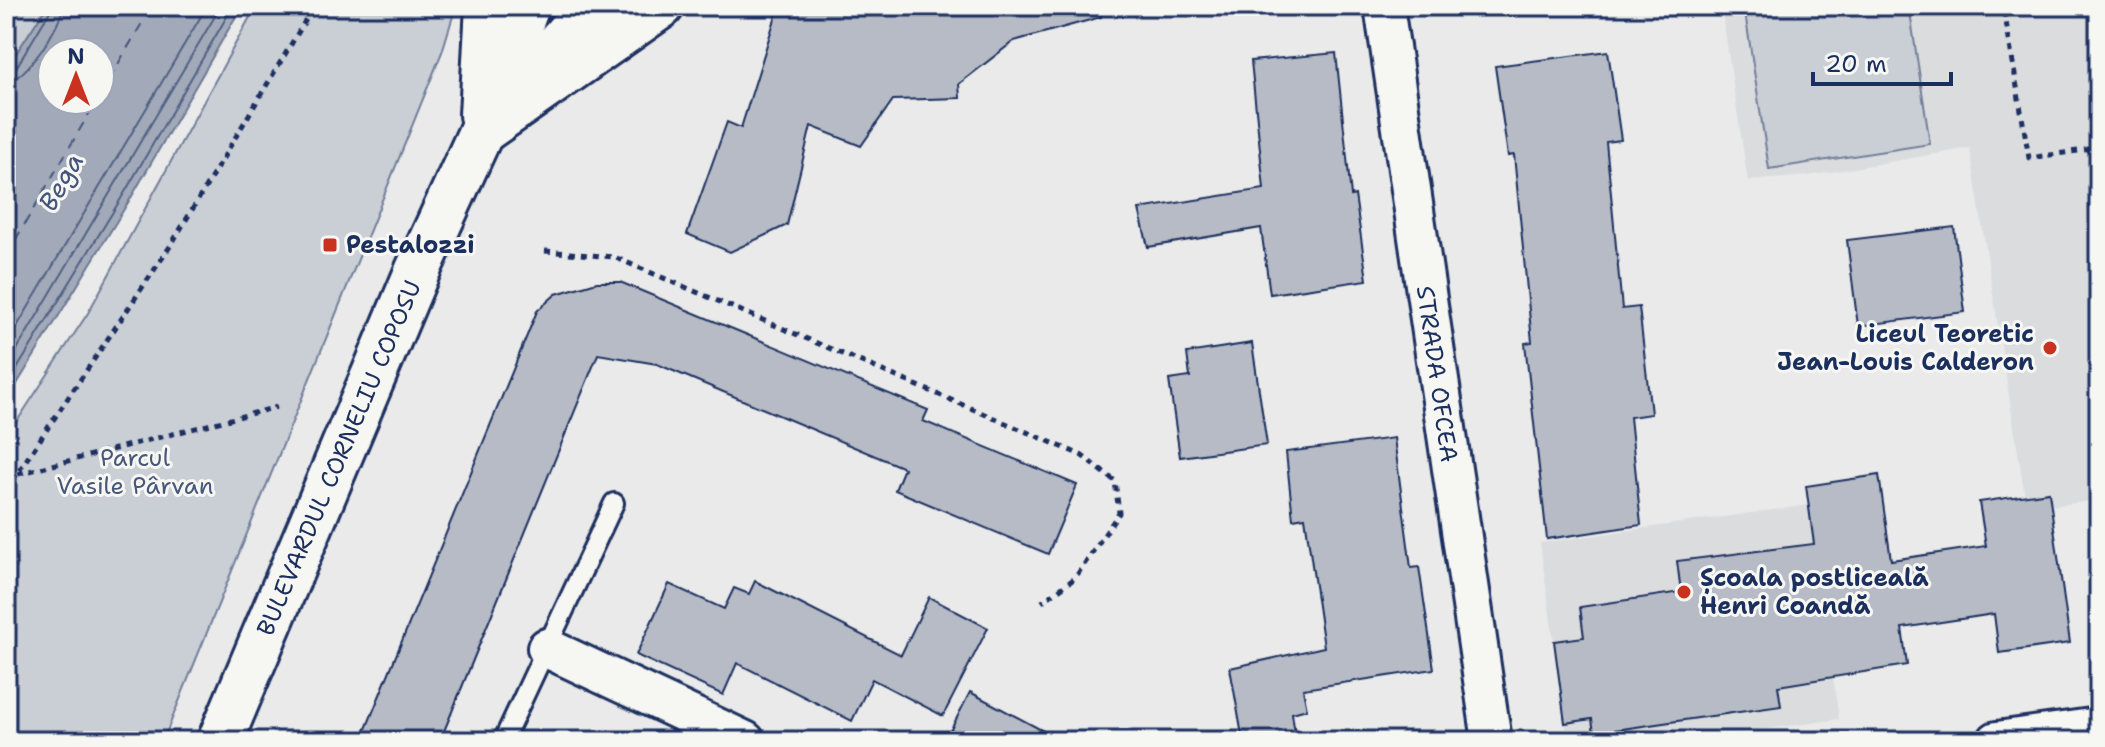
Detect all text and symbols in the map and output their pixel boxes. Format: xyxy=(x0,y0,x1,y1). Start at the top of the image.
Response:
north arrow xyxy=(36,36,116,116)
scale bar xyxy=(1813,36,1951,86)
text: N xyxy=(67,42,85,71)
text: 20 m xyxy=(1825,48,1887,80)
water label: Bega xyxy=(30,146,91,217)
place label: Pestalozzi xyxy=(346,229,475,261)
marker: Pestalozzi xyxy=(321,236,339,254)
street label: BULEVARDUL CORNELIU COPOSU xyxy=(249,275,429,641)
street label: STRADA OFCEA xyxy=(1409,284,1465,464)
place label: Liceul Teoretic Jean-Louis Calderon xyxy=(1777,318,2034,378)
marker: Liceul Teoretic Jean-Louis Calderon xyxy=(2041,339,2059,357)
park label: Parcul Vasile Pârvan xyxy=(57,442,213,502)
place label: Școala postliceală Henri Coandă xyxy=(1700,562,1929,622)
marker: Școala postliceală Henri Coandă xyxy=(1675,583,1693,601)

